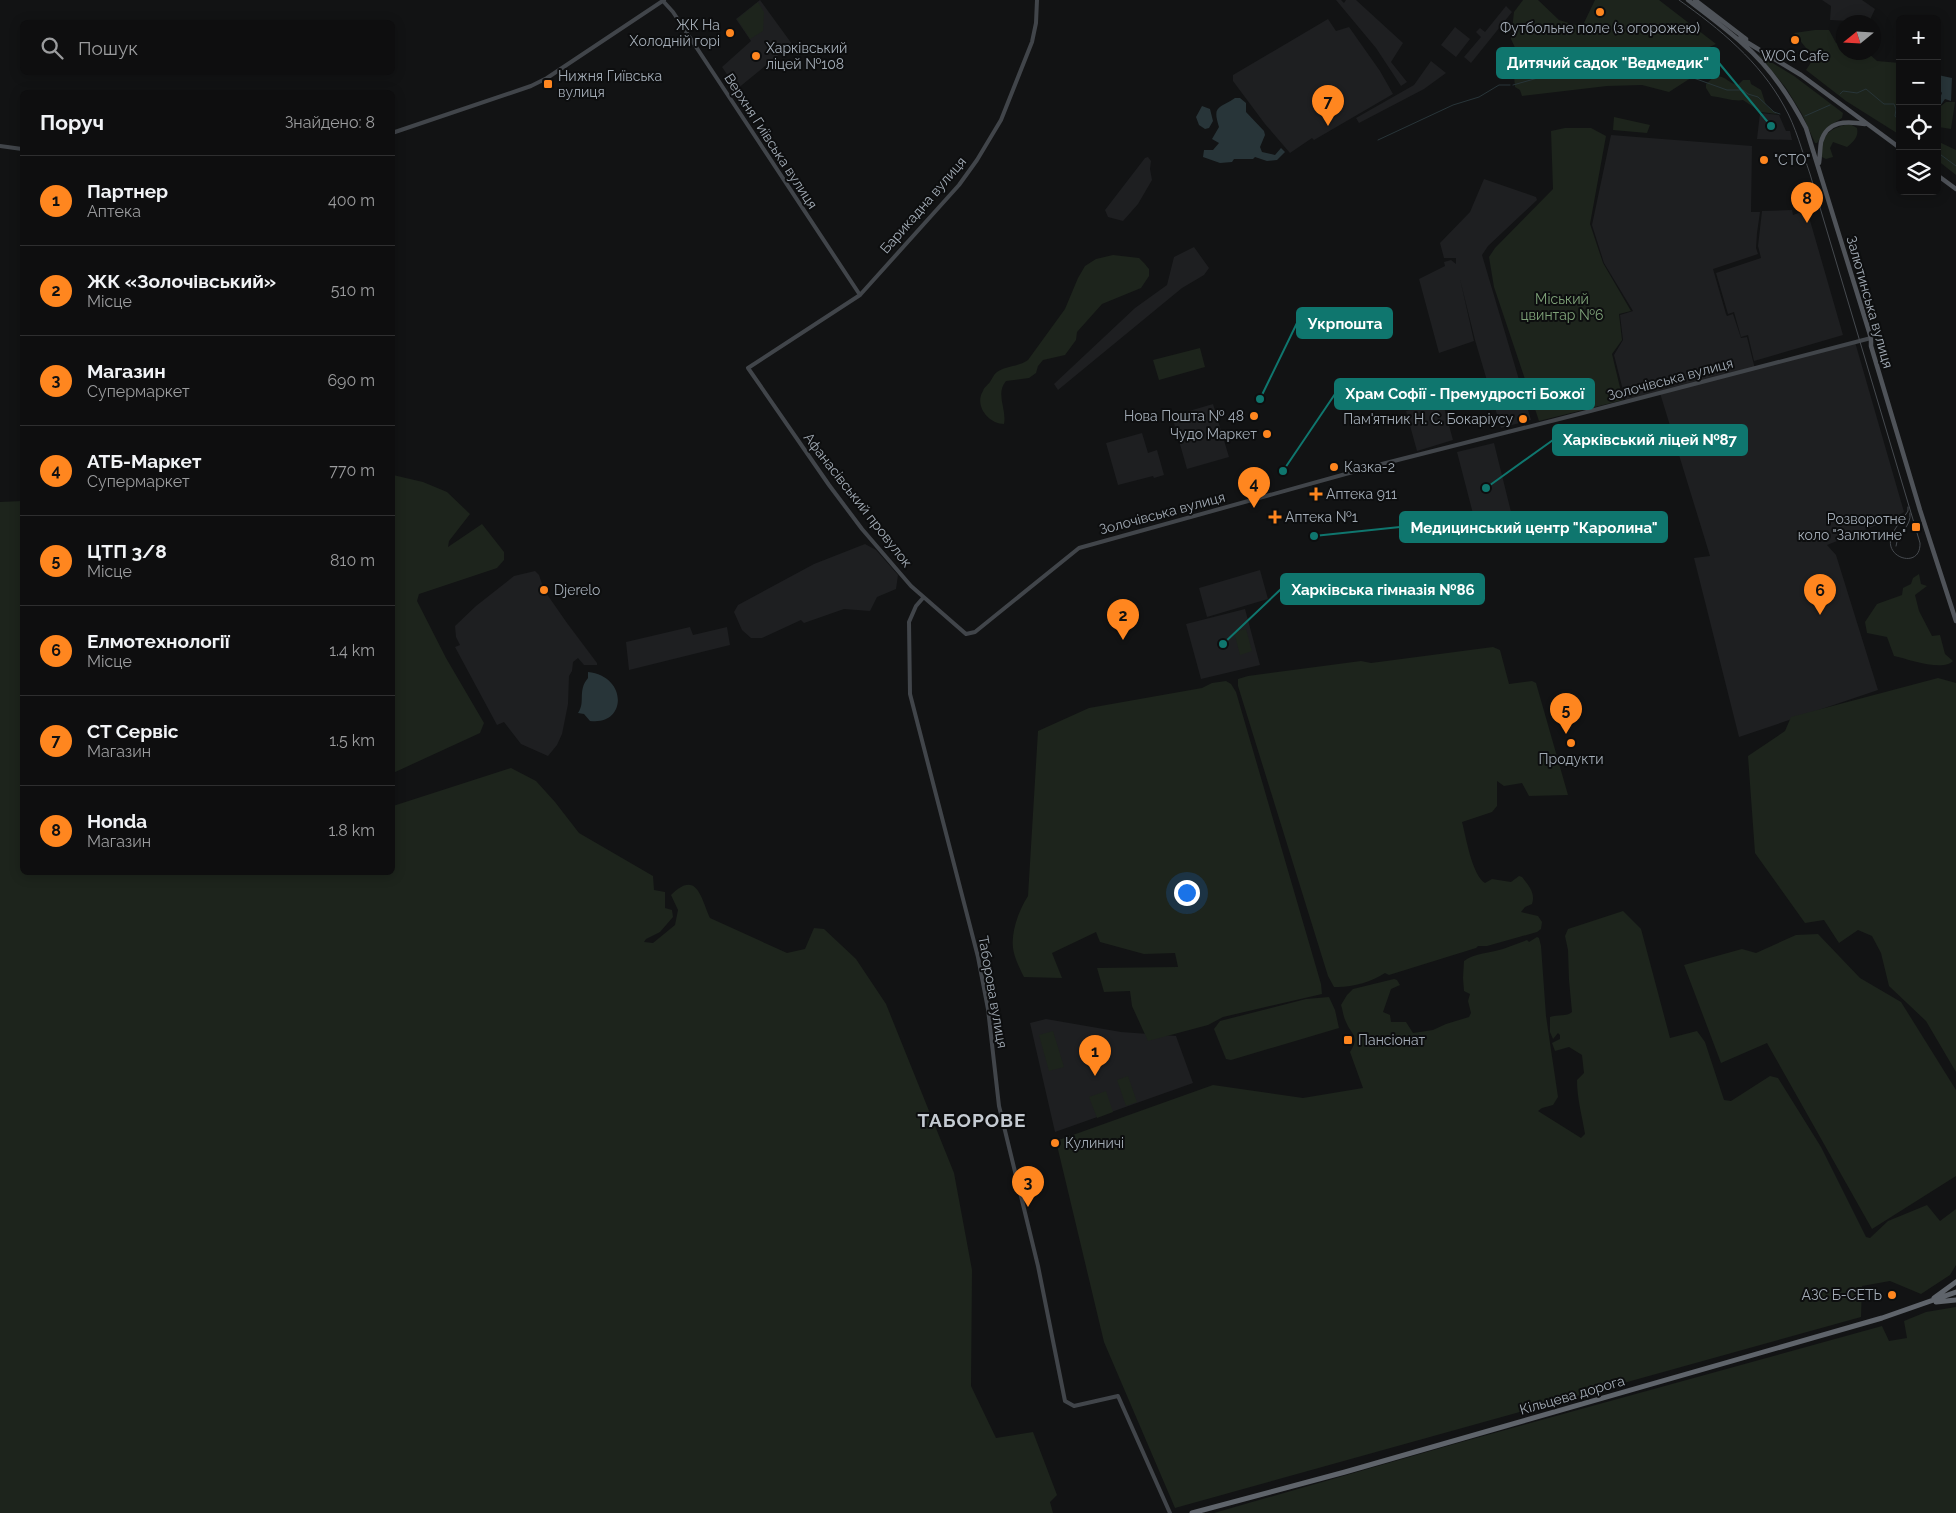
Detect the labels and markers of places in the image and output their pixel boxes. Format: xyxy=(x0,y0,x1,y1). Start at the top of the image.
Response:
marker: Футбольне поле (з огорожею) xyxy=(1594,6,1606,18)
place label: ЖК На Холодній горі xyxy=(630,17,720,49)
place label: Футбольне поле (з огорожею) xyxy=(1500,20,1700,36)
marker: ЖК На Холодній горі xyxy=(724,27,736,39)
marker: WOG Cafe xyxy=(1789,34,1801,46)
place label: Харківський ліцей №108 xyxy=(766,40,847,72)
callout: Дитячий садок "Ведмедик" xyxy=(1497,48,1719,78)
place label: WOG Cafe xyxy=(1761,48,1829,64)
marker: Харківський ліцей №108 xyxy=(750,50,762,62)
place label: Нижня Гиївська вулиця xyxy=(558,68,662,100)
marker: Нижня Гиївська вулиця xyxy=(542,78,554,90)
pin: 7 xyxy=(1312,85,1344,126)
place label: "СТО" xyxy=(1774,152,1810,168)
marker: "СТО" xyxy=(1758,154,1770,166)
pin: 8 xyxy=(1791,182,1823,223)
callout: Укрпошта xyxy=(1297,308,1392,338)
callout: Храм Софії - Премудрості Божої xyxy=(1335,379,1594,409)
place label: Нова Пошта № 48 xyxy=(1124,408,1244,424)
marker: Нова Пошта № 48 xyxy=(1248,410,1260,422)
place label: Пам'ятник Н. С. Бокаріусу xyxy=(1343,411,1513,427)
marker: Пам'ятник Н. С. Бокаріусу xyxy=(1517,413,1529,425)
callout: Харківський ліцей №87 xyxy=(1553,425,1747,455)
place label: Чудо Маркет xyxy=(1170,426,1257,442)
marker: Чудо Маркет xyxy=(1261,428,1273,440)
place label: Казка-2 xyxy=(1344,459,1395,475)
marker: Казка-2 xyxy=(1328,461,1340,473)
pin: 4 xyxy=(1238,467,1270,508)
place label: Аптека 911 xyxy=(1326,486,1397,502)
marker: Аптека 911 xyxy=(1310,488,1322,500)
place label: Аптека №1 xyxy=(1285,509,1358,525)
marker: Аптека №1 xyxy=(1269,511,1281,523)
place label: Розворотне коло "Залютине" xyxy=(1798,511,1906,543)
callout: Медицинський центр "Каролина" xyxy=(1400,512,1667,542)
marker: Розворотне коло "Залютине" xyxy=(1910,521,1922,533)
callout: Харківська гімназія №86 xyxy=(1281,574,1484,604)
pin: 6 xyxy=(1804,574,1836,615)
place label: Djerelo xyxy=(554,582,600,598)
marker: Djerelo xyxy=(538,584,550,596)
pin: 2 xyxy=(1107,599,1139,640)
pin: 5 xyxy=(1550,693,1582,734)
marker: Продукти xyxy=(1565,737,1577,749)
place label: Продукти xyxy=(1539,751,1603,767)
place label: Пансіонат xyxy=(1358,1032,1426,1048)
marker: Пансіонат xyxy=(1342,1034,1354,1046)
pin: 1 xyxy=(1079,1035,1111,1076)
place label: Кулиничі xyxy=(1065,1135,1124,1151)
marker: Кулиничі xyxy=(1049,1137,1061,1149)
pin: 3 xyxy=(1012,1166,1044,1207)
place label: АЗС Б-СЕТЬ xyxy=(1802,1287,1882,1303)
marker: АЗС Б-СЕТЬ xyxy=(1886,1289,1898,1301)

